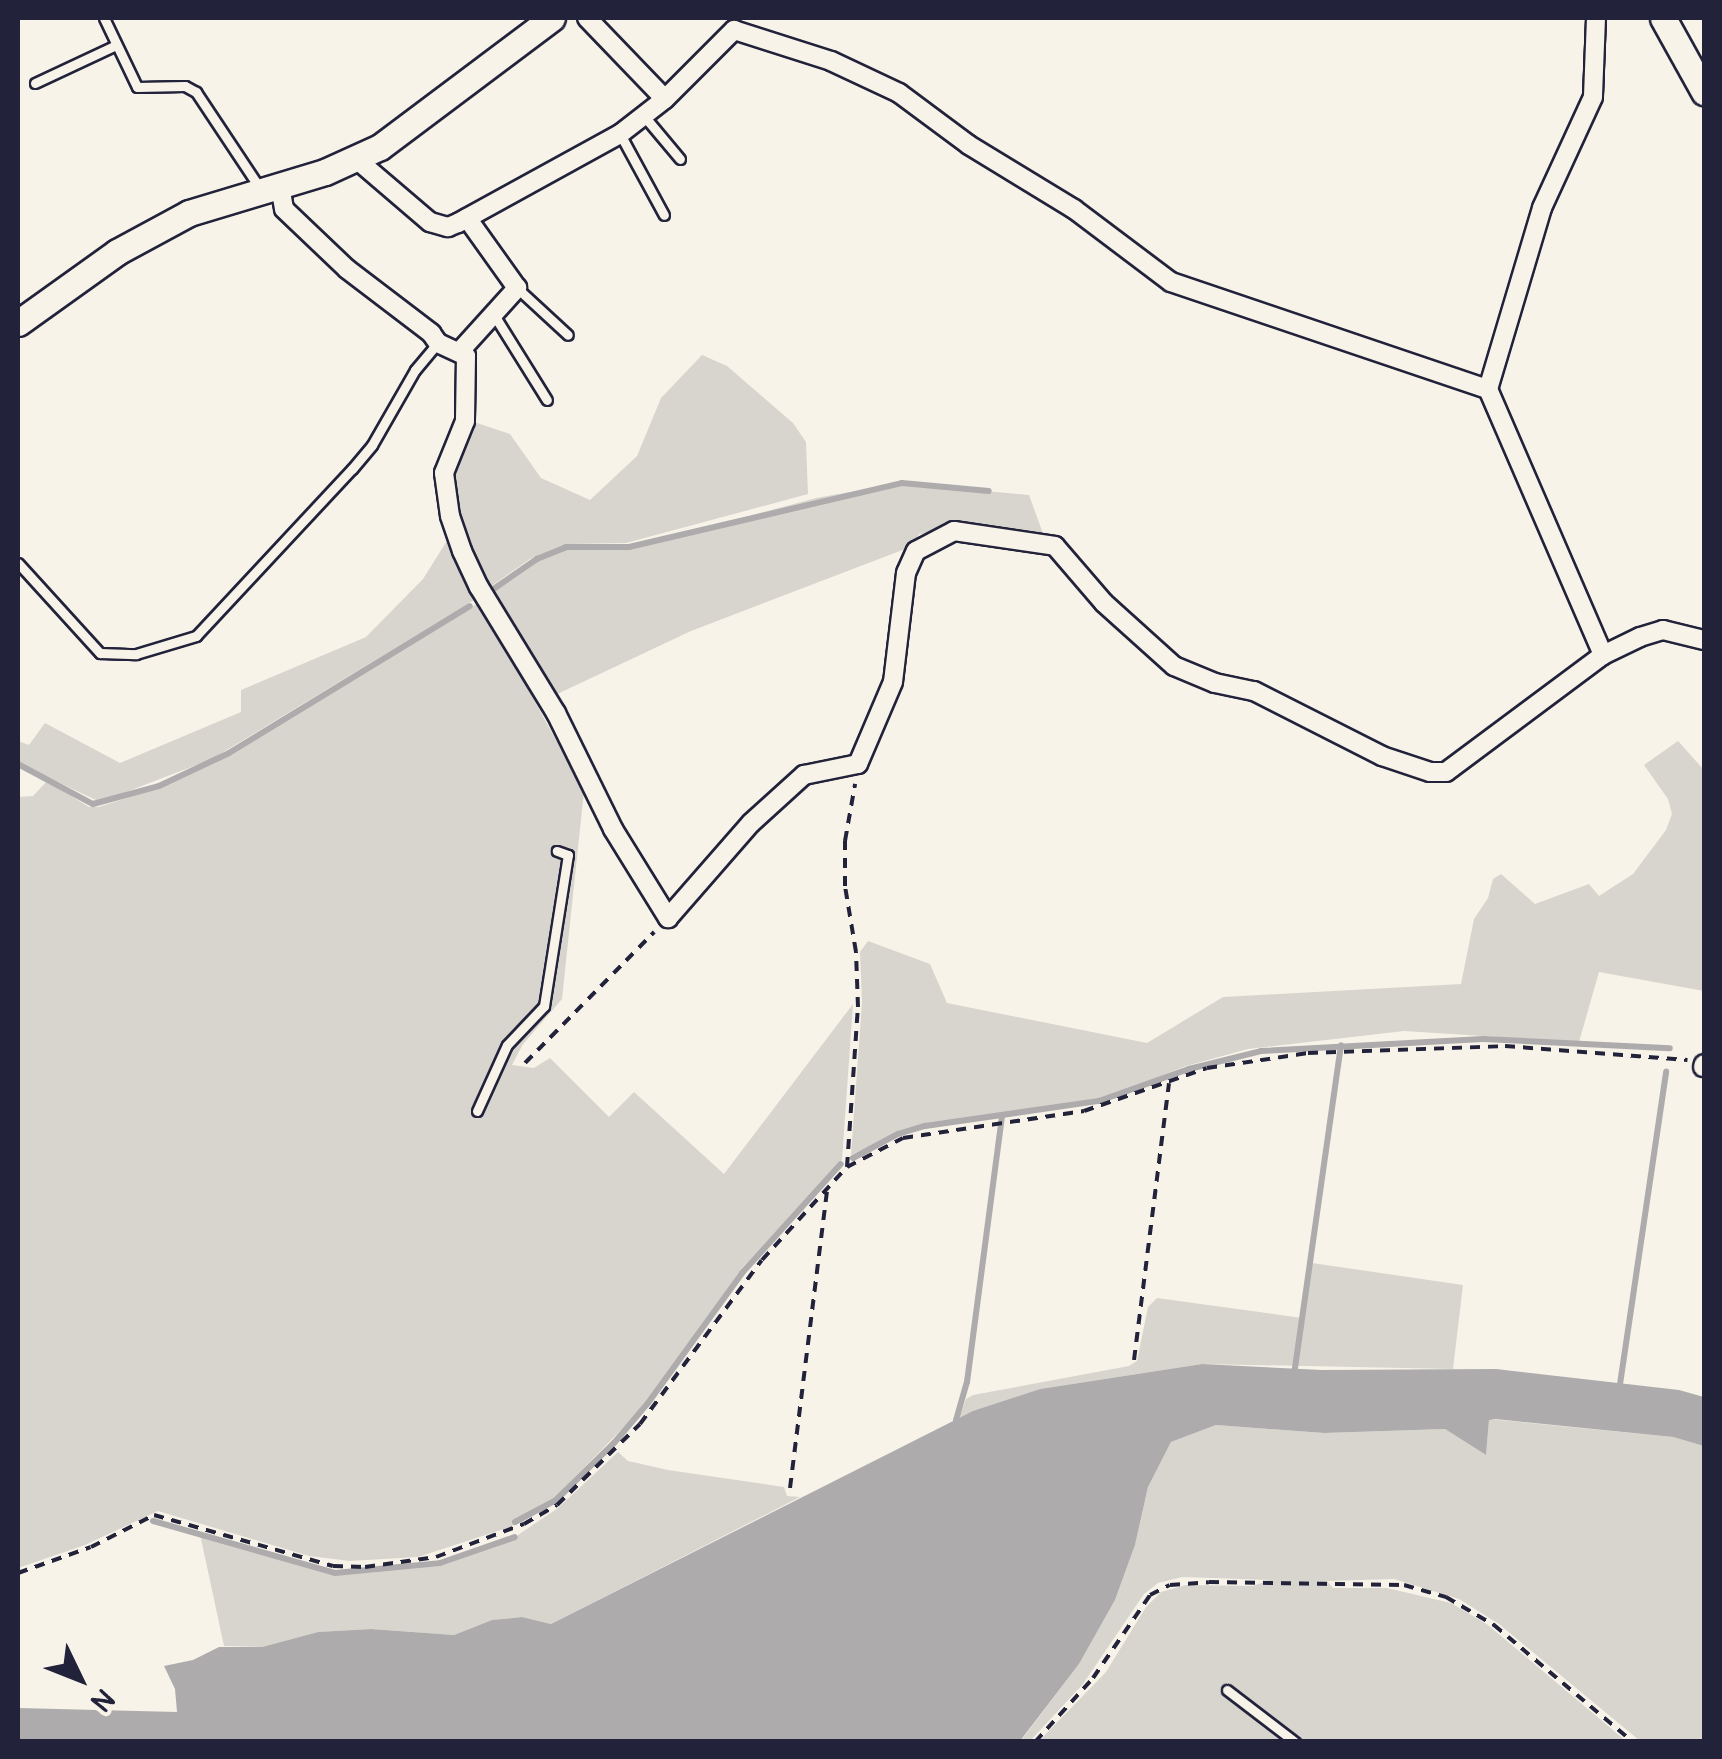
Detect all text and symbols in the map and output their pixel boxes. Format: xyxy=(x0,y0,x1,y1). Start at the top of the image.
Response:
north arrow xyxy=(30,1629,130,1729)
text: N xyxy=(83,1681,122,1719)

